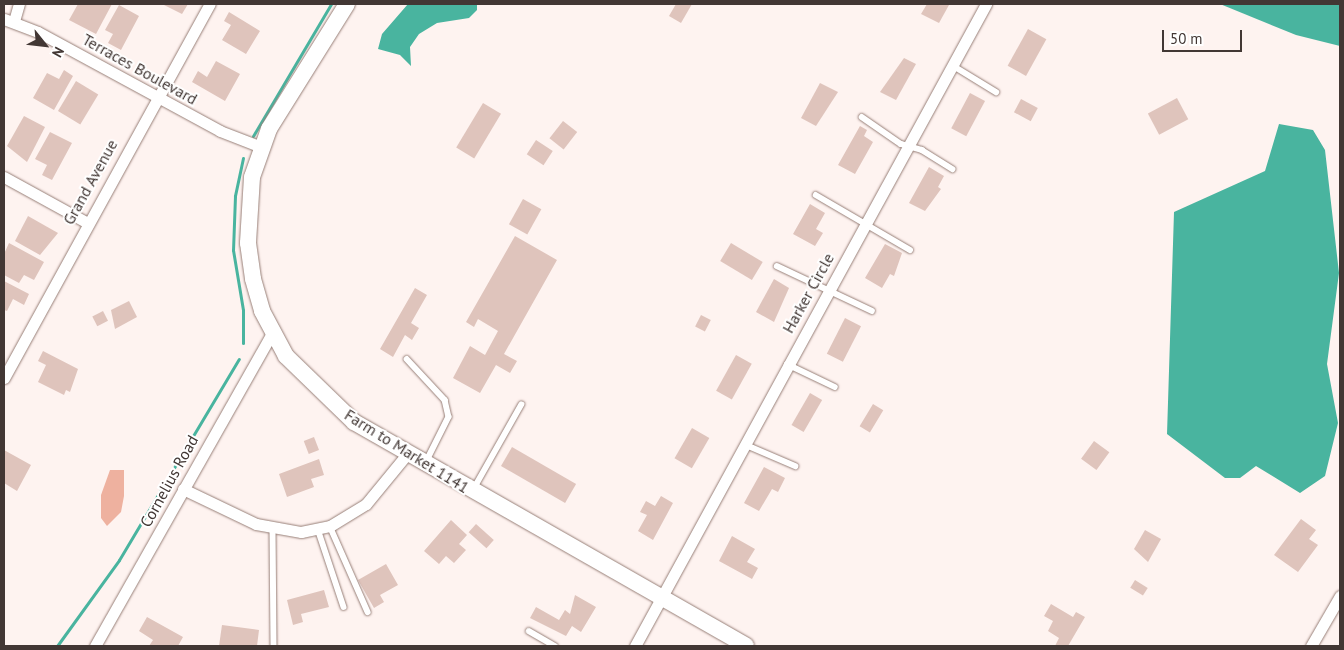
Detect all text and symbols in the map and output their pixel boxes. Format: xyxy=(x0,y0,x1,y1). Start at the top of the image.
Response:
north arrow xyxy=(20,20,70,70)
scale bar xyxy=(1164,20,1244,52)
street label: Terraces Boulevard xyxy=(79,29,201,109)
text: 50 m xyxy=(1170,29,1203,48)
text: N xyxy=(48,44,68,61)
street label: Grand Avenue xyxy=(59,136,121,228)
street label: Harker Circle xyxy=(778,250,838,336)
street label: Farm to Market 1141 xyxy=(341,405,473,497)
street label: Cornelius Road xyxy=(136,432,202,530)

